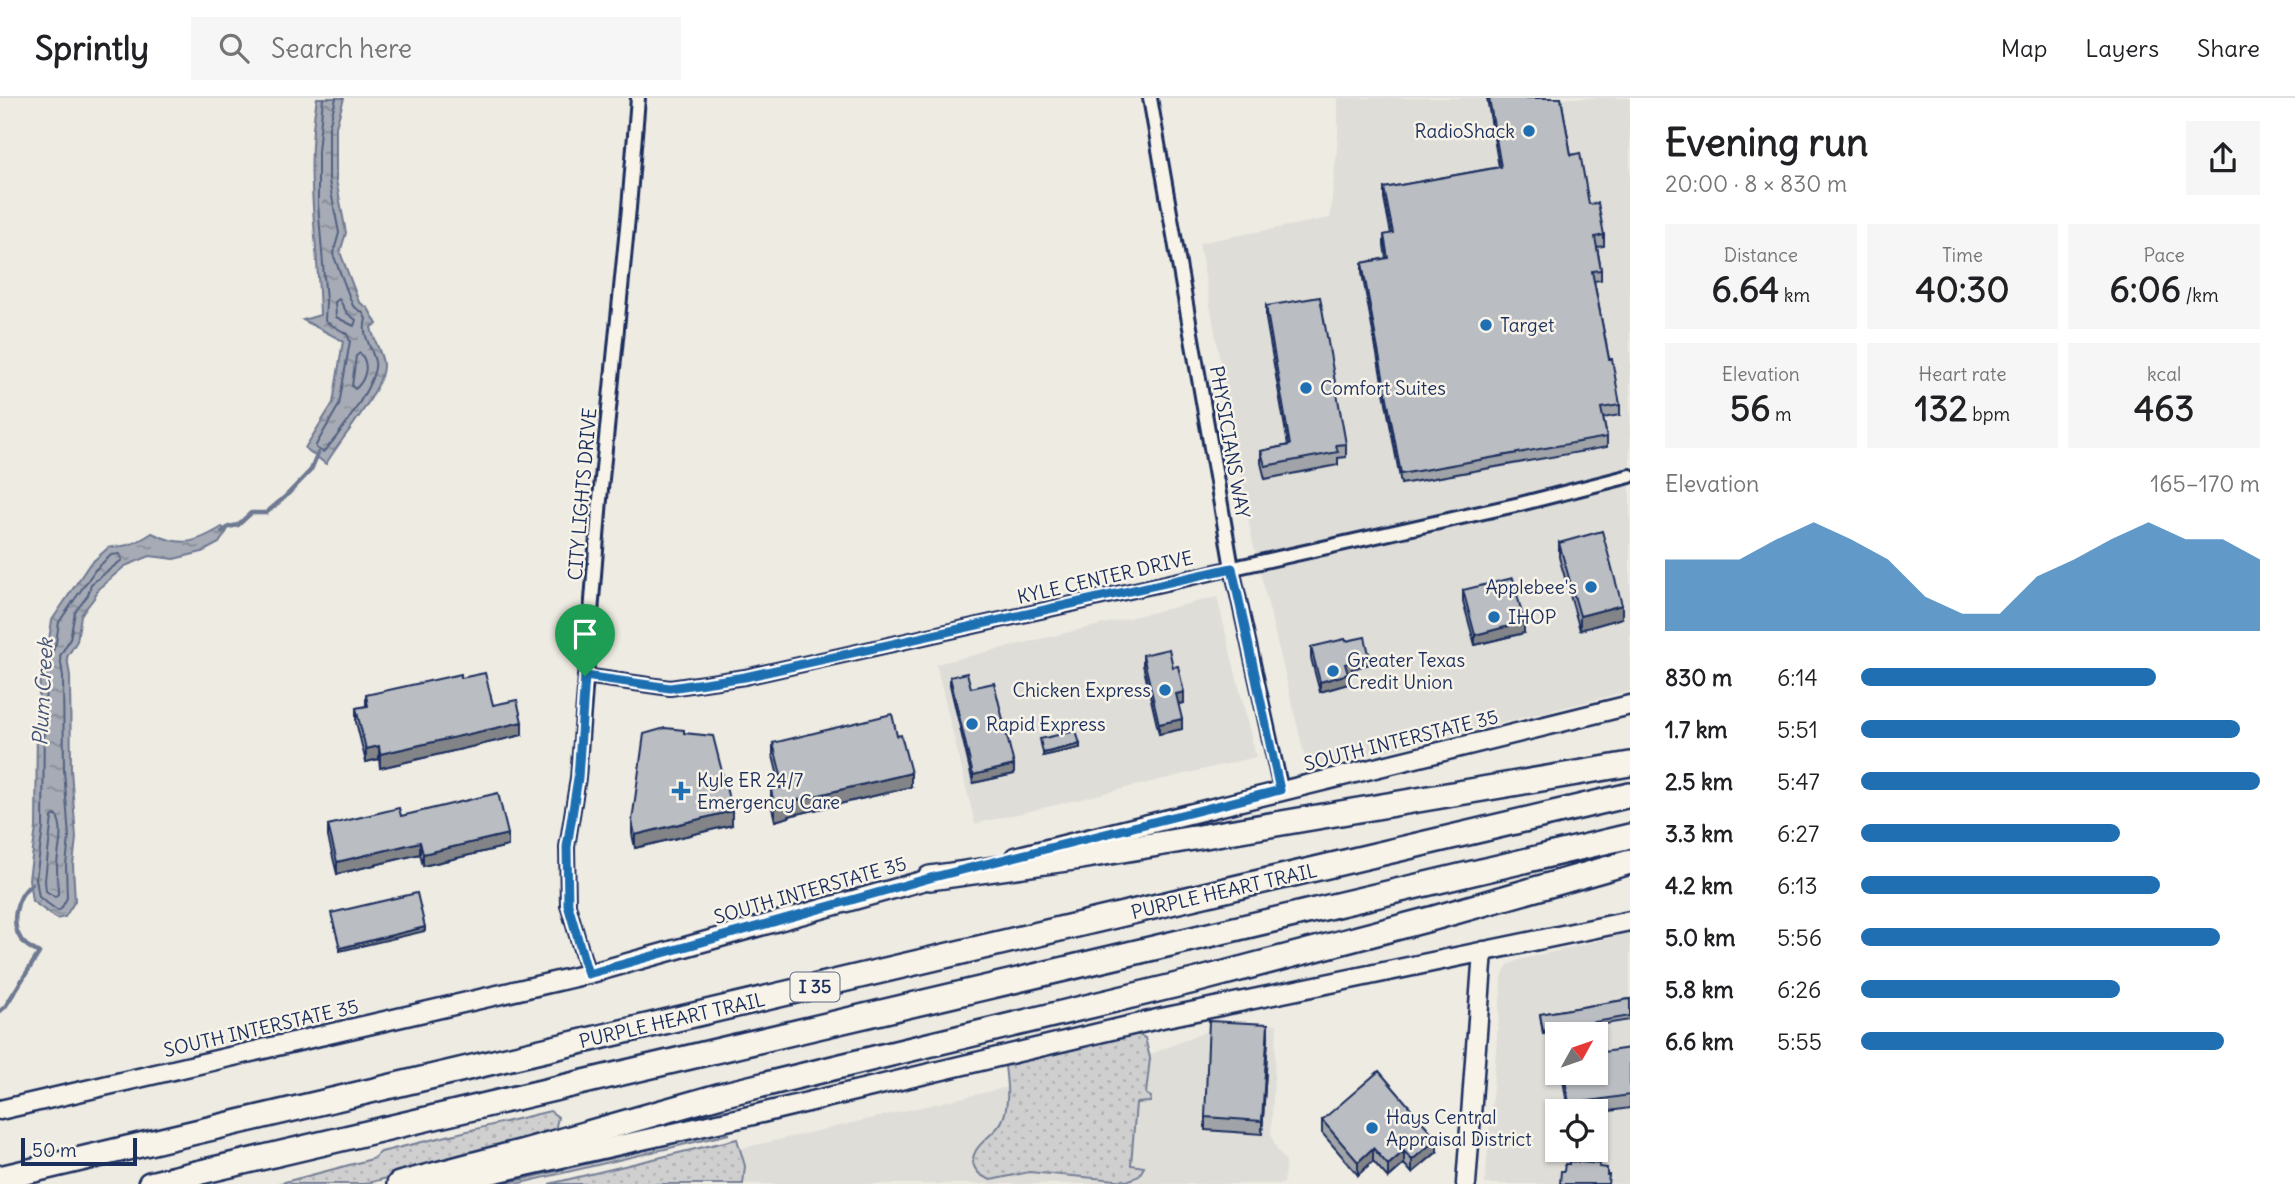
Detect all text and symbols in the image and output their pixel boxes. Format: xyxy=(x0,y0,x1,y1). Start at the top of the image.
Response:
search box xyxy=(191,17,681,80)
text: Sprintly xyxy=(35,27,149,69)
icon: search xyxy=(215,29,253,67)
text: Search here xyxy=(271,32,412,65)
text: Map xyxy=(2001,33,2047,63)
text: Layers xyxy=(2085,33,2159,63)
text: Share xyxy=(2197,33,2260,63)
place label: RadioShack xyxy=(1415,119,1515,143)
text: Evening run xyxy=(1665,119,1868,166)
button: share xyxy=(2186,121,2260,195)
marker: RadioShack xyxy=(1521,123,1537,139)
text: 20:00 · 8 × 830 m xyxy=(1665,169,1847,198)
text: Distance xyxy=(1724,243,1798,267)
text: Time xyxy=(1942,243,1983,267)
text: Pace xyxy=(2144,243,2185,267)
text: 6.64 xyxy=(1711,267,1779,311)
text: 40:30 xyxy=(1915,267,2010,311)
text: 6:06 xyxy=(2110,267,2181,311)
text: km xyxy=(1779,283,1810,307)
text: /km xyxy=(2181,283,2219,307)
place label: Target xyxy=(1500,313,1554,337)
marker: Target xyxy=(1478,317,1494,333)
text: Elevation xyxy=(1722,362,1800,386)
text: Heart rate xyxy=(1918,362,2007,386)
text: kcal xyxy=(2147,362,2181,386)
street label: PHYSICIANS WAY xyxy=(1205,364,1255,520)
place label: Comfort Suites xyxy=(1320,376,1446,400)
marker: Comfort Suites xyxy=(1298,380,1314,396)
text: 56 xyxy=(1730,386,1770,430)
text: 132 xyxy=(1915,386,1968,430)
text: 463 xyxy=(2134,386,2194,430)
text: m xyxy=(1770,402,1792,426)
text: bpm xyxy=(1968,402,2010,426)
street label: CITY LIGHTS DRIVE xyxy=(562,407,602,581)
text: Elevation xyxy=(1665,469,1759,498)
text: 165–170 m xyxy=(2150,469,2260,498)
street label: KYLE CENTER DRIVE xyxy=(1015,545,1195,609)
place label: Applebee's xyxy=(1485,575,1577,599)
marker: Applebee's xyxy=(1583,579,1599,595)
pin xyxy=(555,604,615,676)
place label: IHOP xyxy=(1508,605,1556,629)
marker: IHOP xyxy=(1486,609,1502,625)
icon: arrive xyxy=(566,615,604,653)
water label: Plum Creek xyxy=(26,636,59,747)
place label: Greater Texas Credit Union xyxy=(1347,648,1465,694)
marker: Greater Texas Credit Union xyxy=(1325,663,1341,679)
text: 830 m xyxy=(1665,663,1732,692)
text: 6:14 xyxy=(1777,663,1818,692)
place label: Chicken Express xyxy=(1012,678,1151,702)
marker: Chicken Express xyxy=(1157,682,1173,698)
street label: SOUTH INTERSTATE 35 xyxy=(1301,704,1501,776)
place label: Rapid Express xyxy=(986,712,1106,736)
text: 1.7 km xyxy=(1665,715,1728,744)
text: 5:51 xyxy=(1777,715,1818,744)
marker: Rapid Express xyxy=(964,716,980,732)
text: 2.5 km xyxy=(1665,767,1733,796)
text: 5:47 xyxy=(1777,767,1820,796)
place label: Kyle ER 24/7 Emergency Care xyxy=(697,768,840,814)
marker: Kyle ER 24/7 Emergency Care xyxy=(671,781,691,801)
text: 3.3 km xyxy=(1665,819,1733,848)
text: 6:27 xyxy=(1777,819,1819,848)
street label: SOUTH INTERSTATE 35 xyxy=(711,851,909,929)
street label: PURPLE HEART TRAIL xyxy=(1129,858,1319,924)
text: 4.2 km xyxy=(1665,871,1733,900)
text: 6:13 xyxy=(1777,871,1818,900)
text: 5.0 km xyxy=(1665,923,1736,952)
text: 5:56 xyxy=(1777,923,1822,952)
road number: I 35 xyxy=(790,972,840,1002)
text: 5.8 km xyxy=(1665,975,1734,1004)
text: 6:26 xyxy=(1777,975,1821,1004)
street label: PURPLE HEART TRAIL xyxy=(577,987,767,1053)
street label: SOUTH INTERSTATE 35 xyxy=(161,994,361,1062)
north arrow xyxy=(1545,1022,1608,1085)
map controls xyxy=(1545,1022,1608,1162)
text: 6.6 km xyxy=(1665,1027,1734,1056)
text: 5:55 xyxy=(1777,1027,1822,1056)
button: locate xyxy=(1545,1099,1608,1162)
place label: Hays Central Appraisal District xyxy=(1386,1105,1532,1151)
marker: Hays Central Appraisal District xyxy=(1364,1120,1380,1136)
scale bar xyxy=(21,1135,136,1167)
text: 50 m xyxy=(32,1138,77,1162)

